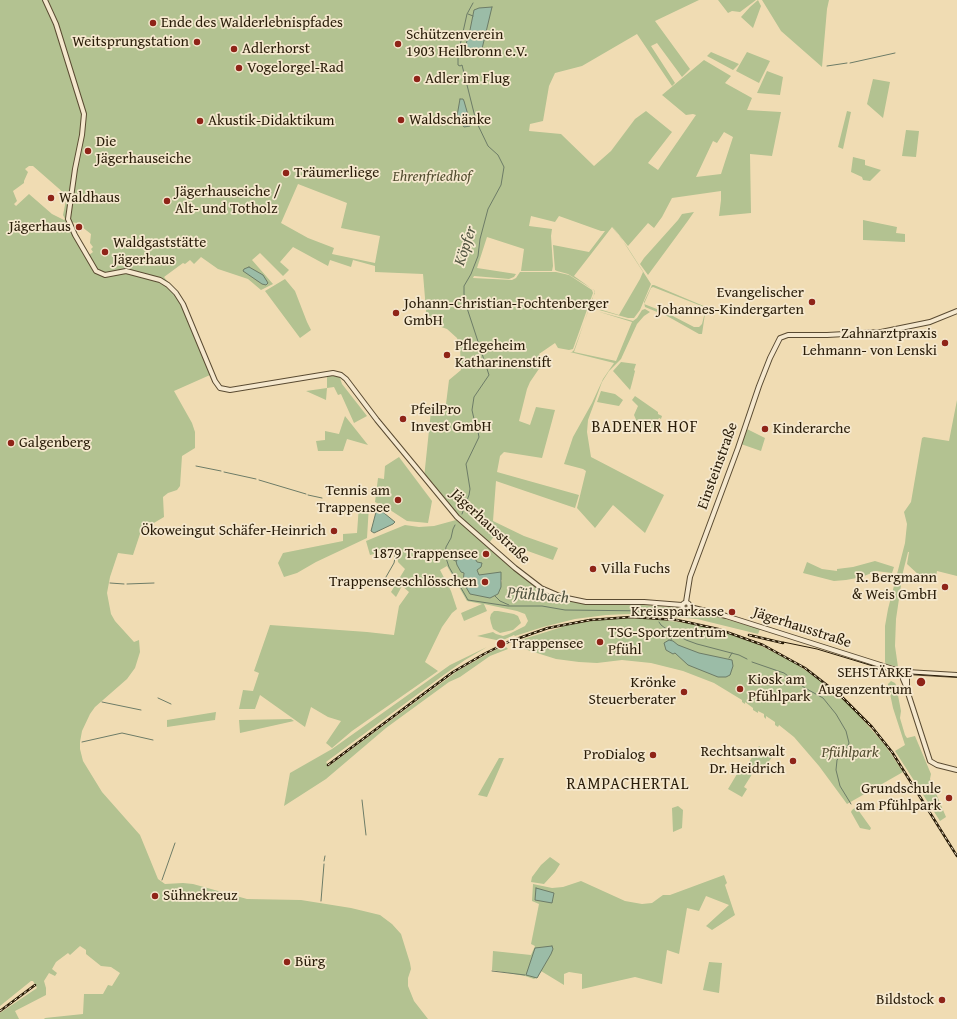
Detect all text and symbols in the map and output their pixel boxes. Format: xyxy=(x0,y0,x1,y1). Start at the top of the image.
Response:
place label: Ende des Walderlebnispfades xyxy=(161,14,343,32)
marker: Ende des Walderlebnispfades xyxy=(148,18,158,28)
place label: Schützenverein 1903 Heilbronn e.V. xyxy=(406,26,527,61)
place label: Weitsprungstation xyxy=(72,33,189,51)
marker: Weitsprungstation xyxy=(192,37,202,47)
marker: Schützenverein 1903 Heilbronn e.V. xyxy=(393,39,403,49)
place label: Adlerhorst xyxy=(242,40,310,58)
marker: Adlerhorst xyxy=(229,44,239,54)
place label: Vogelorgel-Rad xyxy=(247,59,344,77)
marker: Vogelorgel-Rad xyxy=(234,63,244,73)
place label: Adler im Flug xyxy=(425,70,510,88)
marker: Adler im Flug xyxy=(412,74,422,84)
place label: Waldschänke xyxy=(409,111,491,129)
place label: Akustik-Didaktikum xyxy=(208,112,335,130)
marker: Waldschänke xyxy=(396,115,406,125)
marker: Akustik-Didaktikum xyxy=(195,116,205,126)
place label: Die Jägerhauseiche xyxy=(96,133,191,168)
marker: Die Jägerhauseiche xyxy=(83,146,93,156)
place label: Träumerliege xyxy=(294,164,379,182)
marker: Träumerliege xyxy=(281,168,291,178)
park label: Ehrenfriedhof xyxy=(393,168,471,186)
place label: Jägerhauseiche / Alt- und Totholz xyxy=(175,183,281,218)
place label: Waldhaus xyxy=(59,189,120,207)
marker: Waldhaus xyxy=(46,193,56,203)
marker: Jägerhauseiche / Alt- und Totholz xyxy=(162,196,172,206)
place label: Jägerhaus xyxy=(9,218,71,236)
marker: Jägerhaus xyxy=(74,222,84,232)
water label: Köpfer xyxy=(451,224,481,268)
place label: Waldgaststätte Jägerhaus xyxy=(113,234,206,269)
marker: Waldgaststätte Jägerhaus xyxy=(100,247,110,257)
place label: Evangelischer Johannes-Kindergarten xyxy=(657,284,804,319)
place label: Johann-Christian-Fochtenberger GmbH xyxy=(404,295,609,330)
marker: Evangelischer Johannes-Kindergarten xyxy=(807,297,817,307)
marker: Johann-Christian-Fochtenberger GmbH xyxy=(391,308,401,318)
place label: Zahnarztpraxis Lehmann- von Lenski xyxy=(802,325,937,360)
place label: Pflegeheim Katharinenstift xyxy=(455,337,552,372)
marker: Zahnarztpraxis Lehmann- von Lenski xyxy=(940,338,950,348)
marker: Pflegeheim Katharinenstift xyxy=(442,350,452,360)
place label: PfeilPro Invest GmbH xyxy=(411,401,492,436)
marker: PfeilPro Invest GmbH xyxy=(398,414,408,424)
district label: BADENER HOF xyxy=(591,418,699,438)
street label: Einsteinstraße xyxy=(694,420,742,512)
place label: Kinderarche xyxy=(773,420,851,438)
marker: Kinderarche xyxy=(760,424,770,434)
place label: Galgenberg xyxy=(19,434,91,452)
marker: Galgenberg xyxy=(6,438,16,448)
place label: Tennis am Trappensee xyxy=(317,482,390,517)
street label: Jägerhausstraße xyxy=(446,486,534,568)
marker: Tennis am Trappensee xyxy=(393,495,403,505)
place label: Ökoweingut Schäfer-Heinrich xyxy=(141,522,326,540)
marker: Ökoweingut Schäfer-Heinrich xyxy=(329,526,339,536)
place label: 1879 Trappensee xyxy=(373,545,478,563)
marker: 1879 Trappensee xyxy=(481,549,491,559)
place label: Villa Fuchs xyxy=(601,560,670,578)
marker: Villa Fuchs xyxy=(588,564,598,574)
place label: R. Bergmann & Weis GmbH xyxy=(852,569,937,604)
place label: Trappenseeschlösschen xyxy=(329,573,477,591)
marker: Trappenseeschlösschen xyxy=(480,577,490,587)
marker: R. Bergmann & Weis GmbH xyxy=(940,582,950,592)
water label: Pfühlbach xyxy=(506,584,570,608)
place label: Kreissparkasse xyxy=(631,603,724,621)
street label: Jägerhausstraße xyxy=(751,604,853,652)
marker: Kreissparkasse xyxy=(727,607,737,617)
place label: TSG-Sportzentrum Pfühl xyxy=(608,624,726,659)
place label: Trappensee xyxy=(510,635,583,653)
marker: TSG-Sportzentrum Pfühl xyxy=(595,637,605,647)
marker: Trappensee xyxy=(495,638,507,650)
place label: SEHSTÄRKE Augenzentrum xyxy=(818,664,912,699)
place label: Kiosk am Pfühlpark xyxy=(748,671,811,706)
place label: Krönke Steuerberater xyxy=(589,674,676,709)
marker: SEHSTÄRKE Augenzentrum xyxy=(915,676,927,688)
marker: Kiosk am Pfühlpark xyxy=(735,684,745,694)
marker: Krönke Steuerberater xyxy=(679,687,689,697)
place label: Rechtsanwalt Dr. Heidrich xyxy=(701,743,785,778)
park label: Pfühlpark xyxy=(821,744,879,762)
place label: ProDialog xyxy=(584,746,645,764)
marker: ProDialog xyxy=(648,750,658,760)
marker: Rechtsanwalt Dr. Heidrich xyxy=(788,756,798,766)
district label: RAMPACHERTAL xyxy=(567,775,689,795)
place label: Grundschule am Pfühlpark xyxy=(856,780,941,815)
marker: Grundschule am Pfühlpark xyxy=(944,793,954,803)
place label: Sühnekreuz xyxy=(163,887,238,905)
marker: Sühnekreuz xyxy=(150,891,160,901)
place label: Bürg xyxy=(295,953,325,971)
marker: Bürg xyxy=(282,957,292,967)
place label: Bildstock xyxy=(876,991,934,1009)
marker: Bildstock xyxy=(937,995,947,1005)

